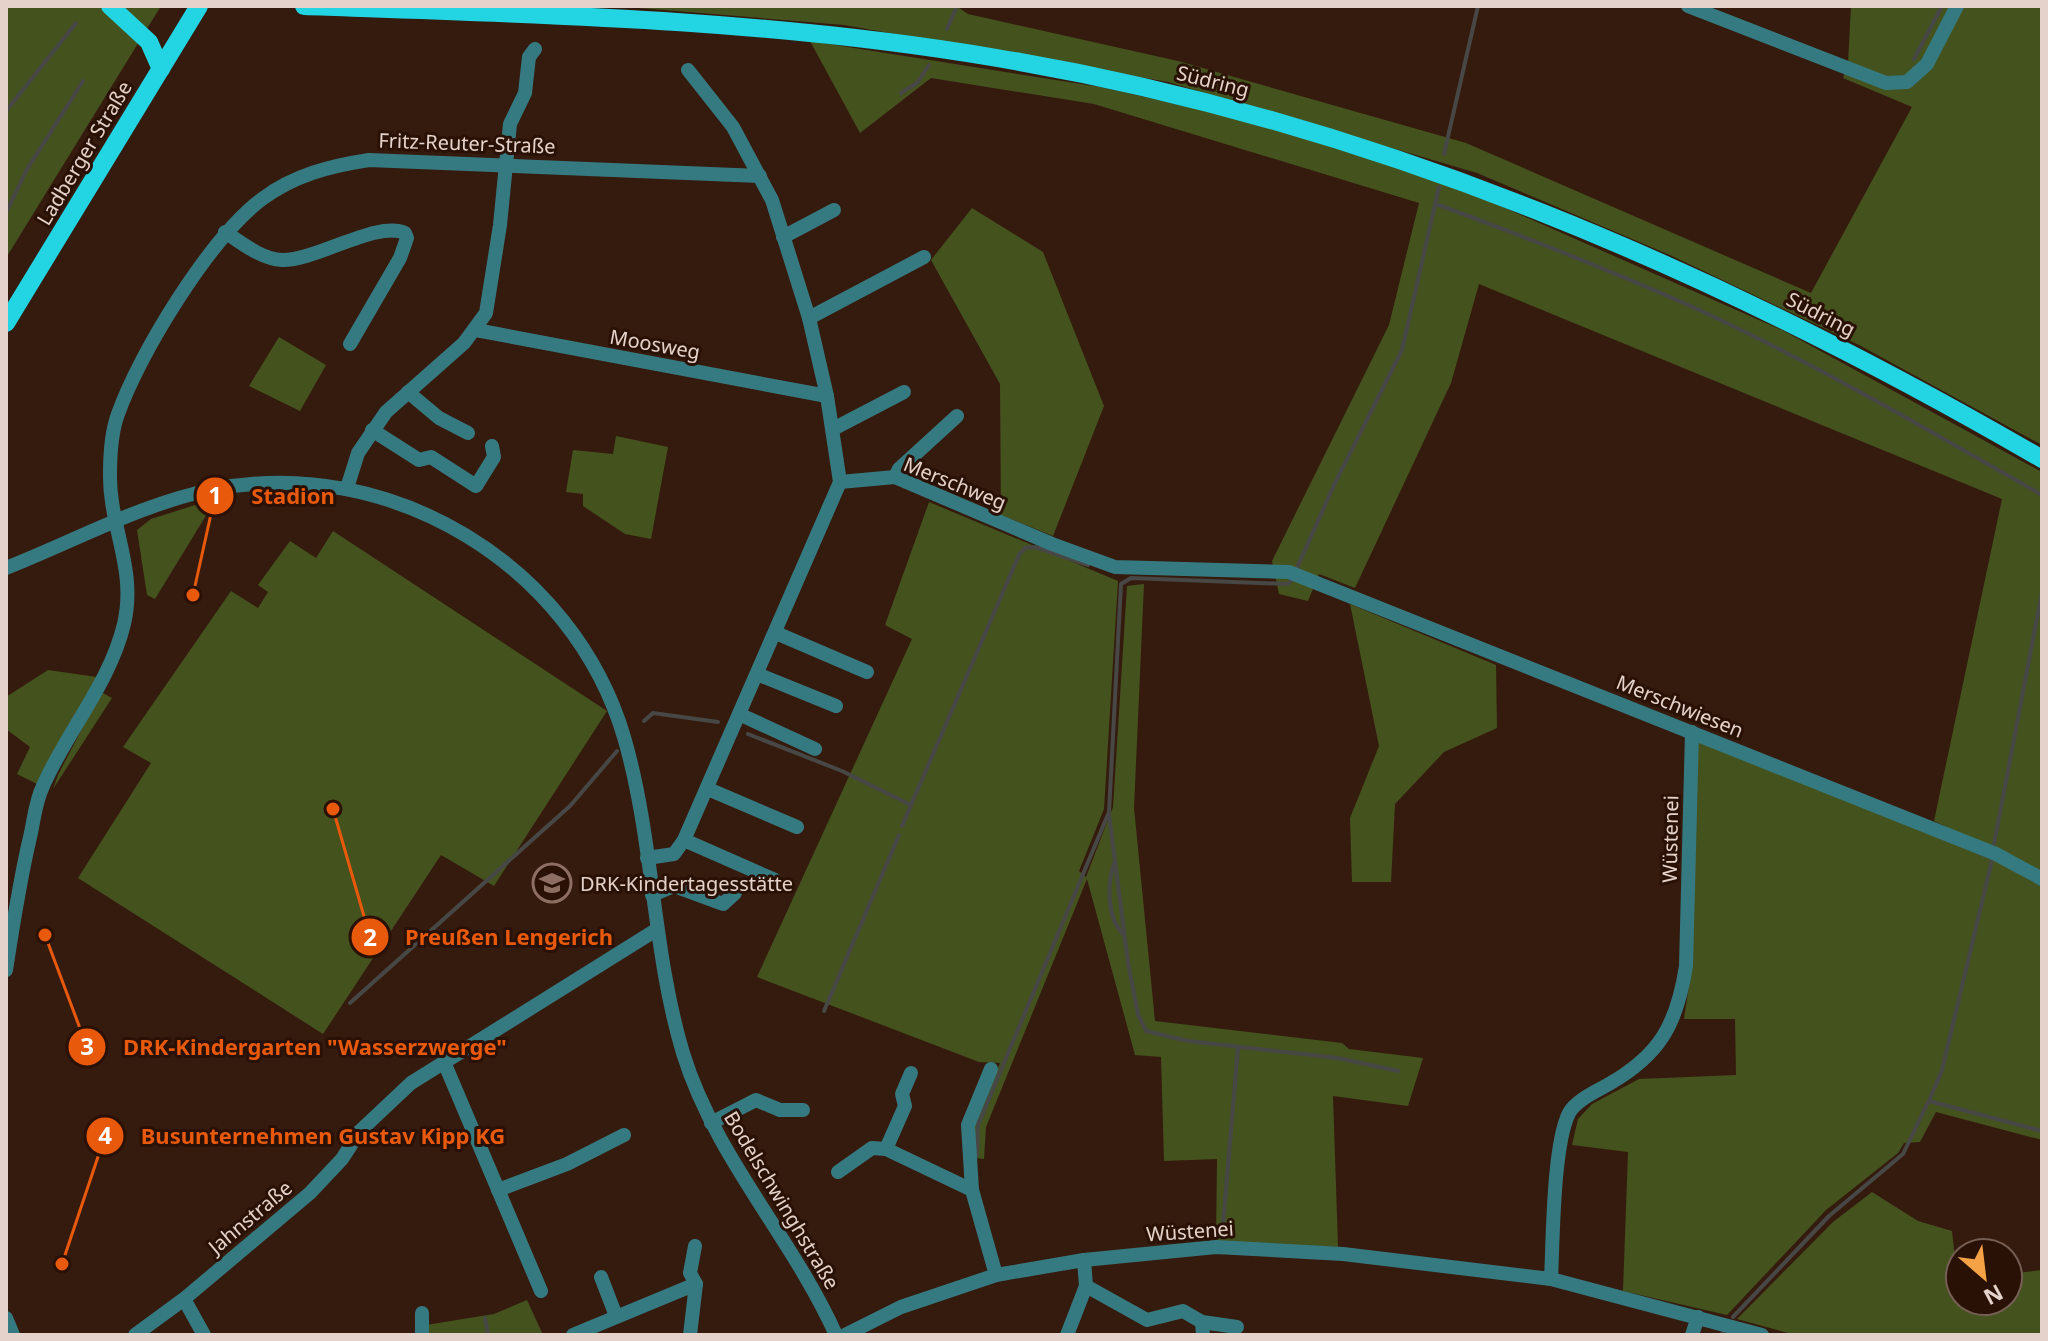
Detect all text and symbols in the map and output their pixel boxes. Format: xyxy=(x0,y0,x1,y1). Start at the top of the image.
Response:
street label: Südring xyxy=(1174,59,1252,103)
street label: Ladberger Straße xyxy=(30,76,138,230)
street label: Fritz-Reuter-Straße xyxy=(378,126,556,160)
street label: Südring xyxy=(1782,285,1860,343)
street label: Moosweg xyxy=(608,323,702,365)
street label: Merschweg xyxy=(900,450,1010,516)
callout: Stadion xyxy=(195,473,350,519)
text: 1 xyxy=(208,478,222,511)
text: Stadion xyxy=(251,480,335,510)
street label: Merschwiesen xyxy=(1613,668,1747,744)
street label: Wüstenei xyxy=(1656,795,1684,883)
school or university icon: DRK-Kindertagesstätte xyxy=(531,862,573,904)
place label: DRK-Kindertagesstätte xyxy=(580,870,793,897)
callout: Preußen Lengerich xyxy=(350,914,629,960)
text: 2 xyxy=(363,920,377,953)
text: Preußen Lengerich xyxy=(405,921,613,951)
callout: DRK-Kindergarten "Wasserzwerge" xyxy=(67,1024,523,1070)
text: 3 xyxy=(80,1029,94,1062)
text: DRK-Kindergarten "Wasserzwerge" xyxy=(123,1031,507,1061)
street label: Bodelschwinghstraße xyxy=(718,1106,846,1294)
callout: Busunternehmen Gustav Kipp KG xyxy=(85,1113,521,1159)
text: 4 xyxy=(98,1118,112,1151)
text: Busunternehmen Gustav Kipp KG xyxy=(141,1120,505,1150)
street label: Jahnstraße xyxy=(201,1174,297,1261)
street label: Wüstenei xyxy=(1145,1214,1235,1248)
north arrow xyxy=(1944,1237,2024,1317)
text: N xyxy=(1979,1278,2009,1313)

